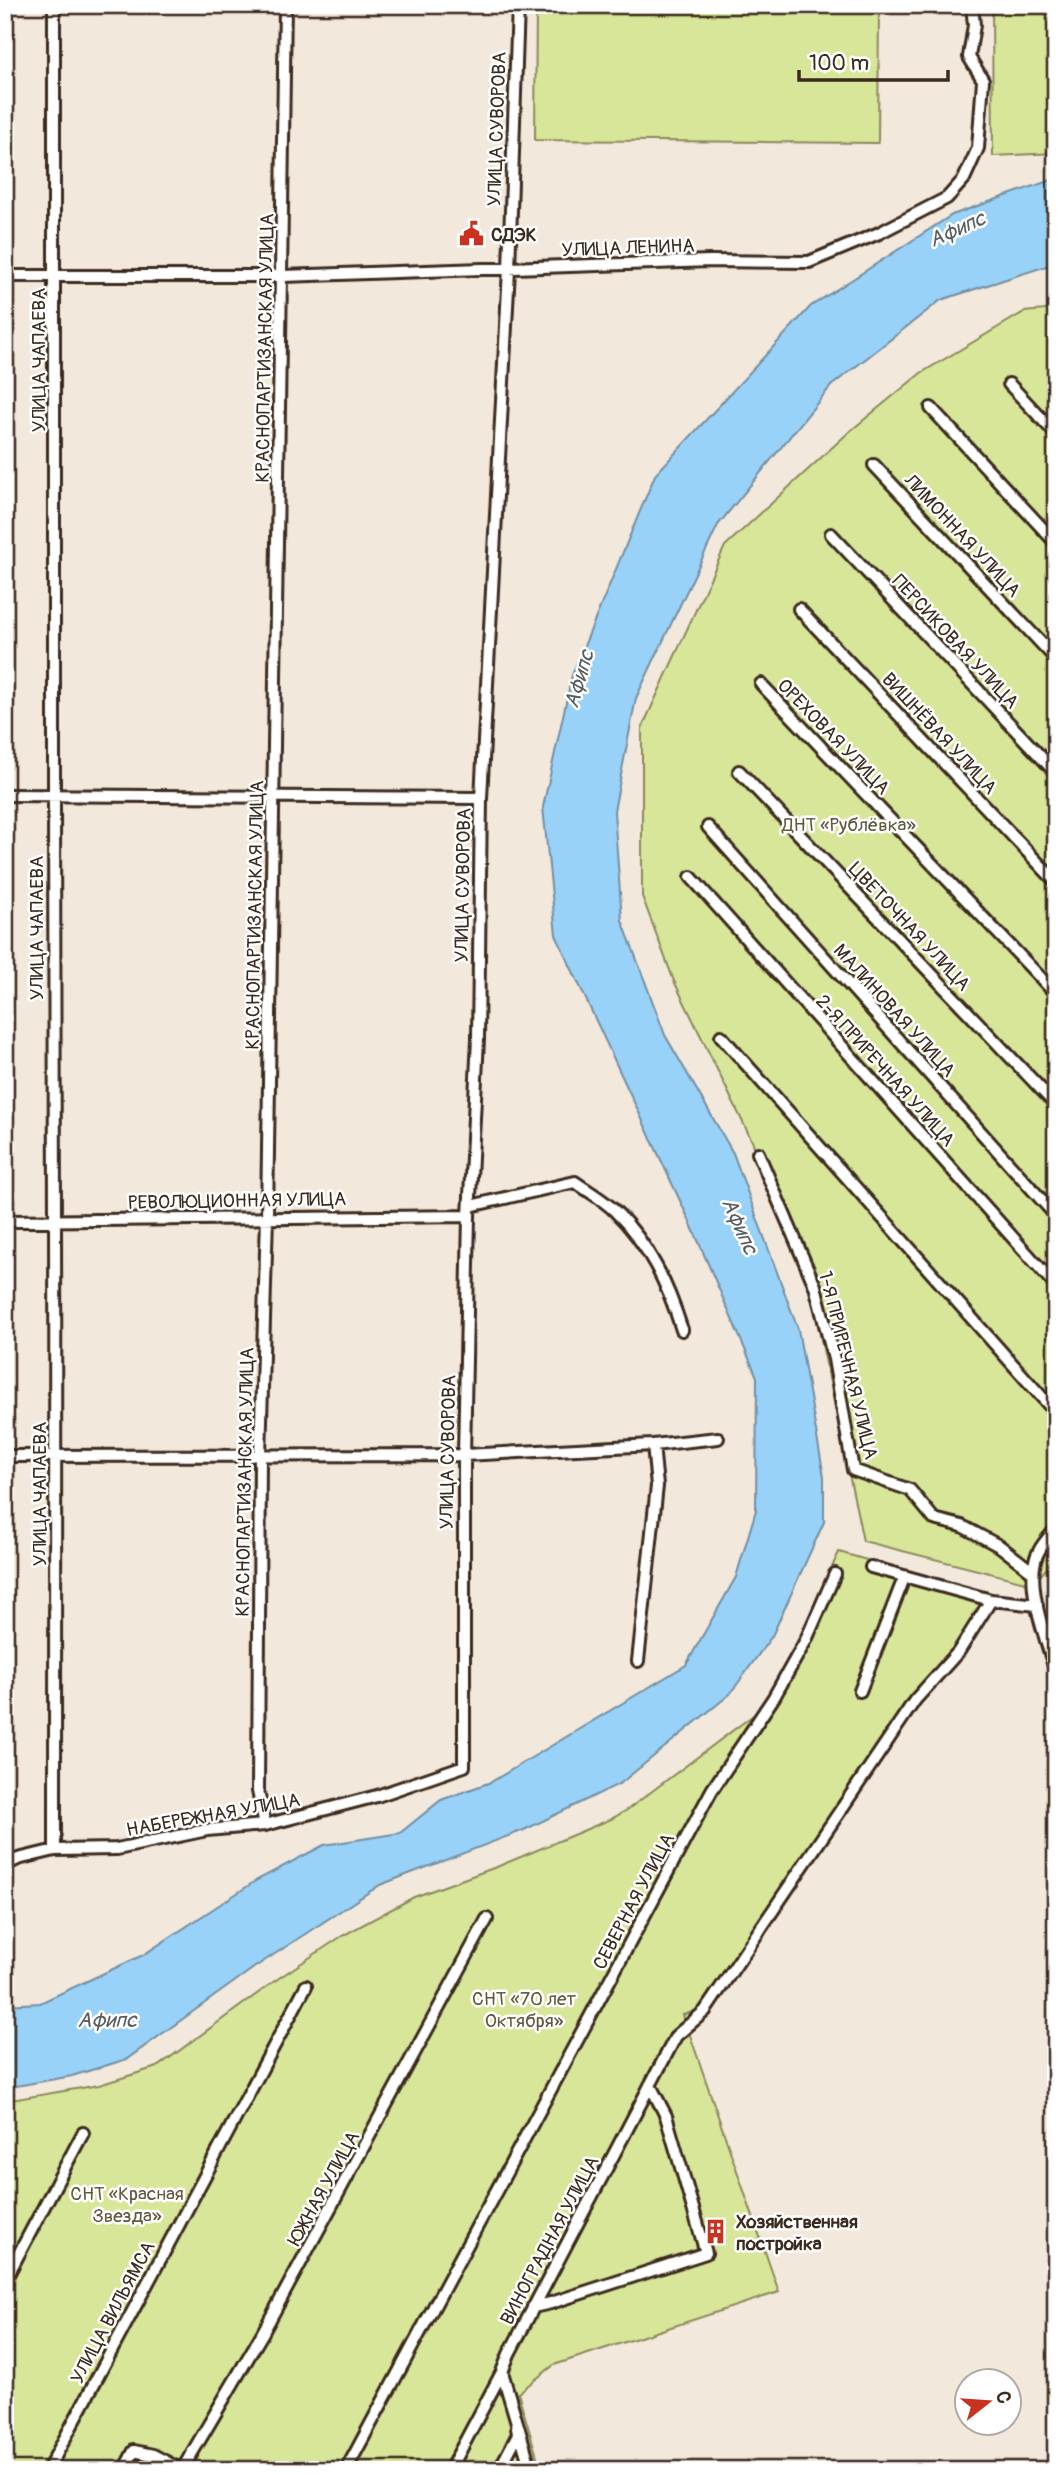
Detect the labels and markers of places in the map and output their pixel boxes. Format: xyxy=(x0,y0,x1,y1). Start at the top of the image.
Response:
public building icon: СДЭК xyxy=(457,220,485,248)
place label: СДЭК xyxy=(491,223,537,247)
place label: Хозяйственная постройка xyxy=(736,2210,858,2256)
building icon: Хозяйственная постройка xyxy=(702,2218,730,2246)

